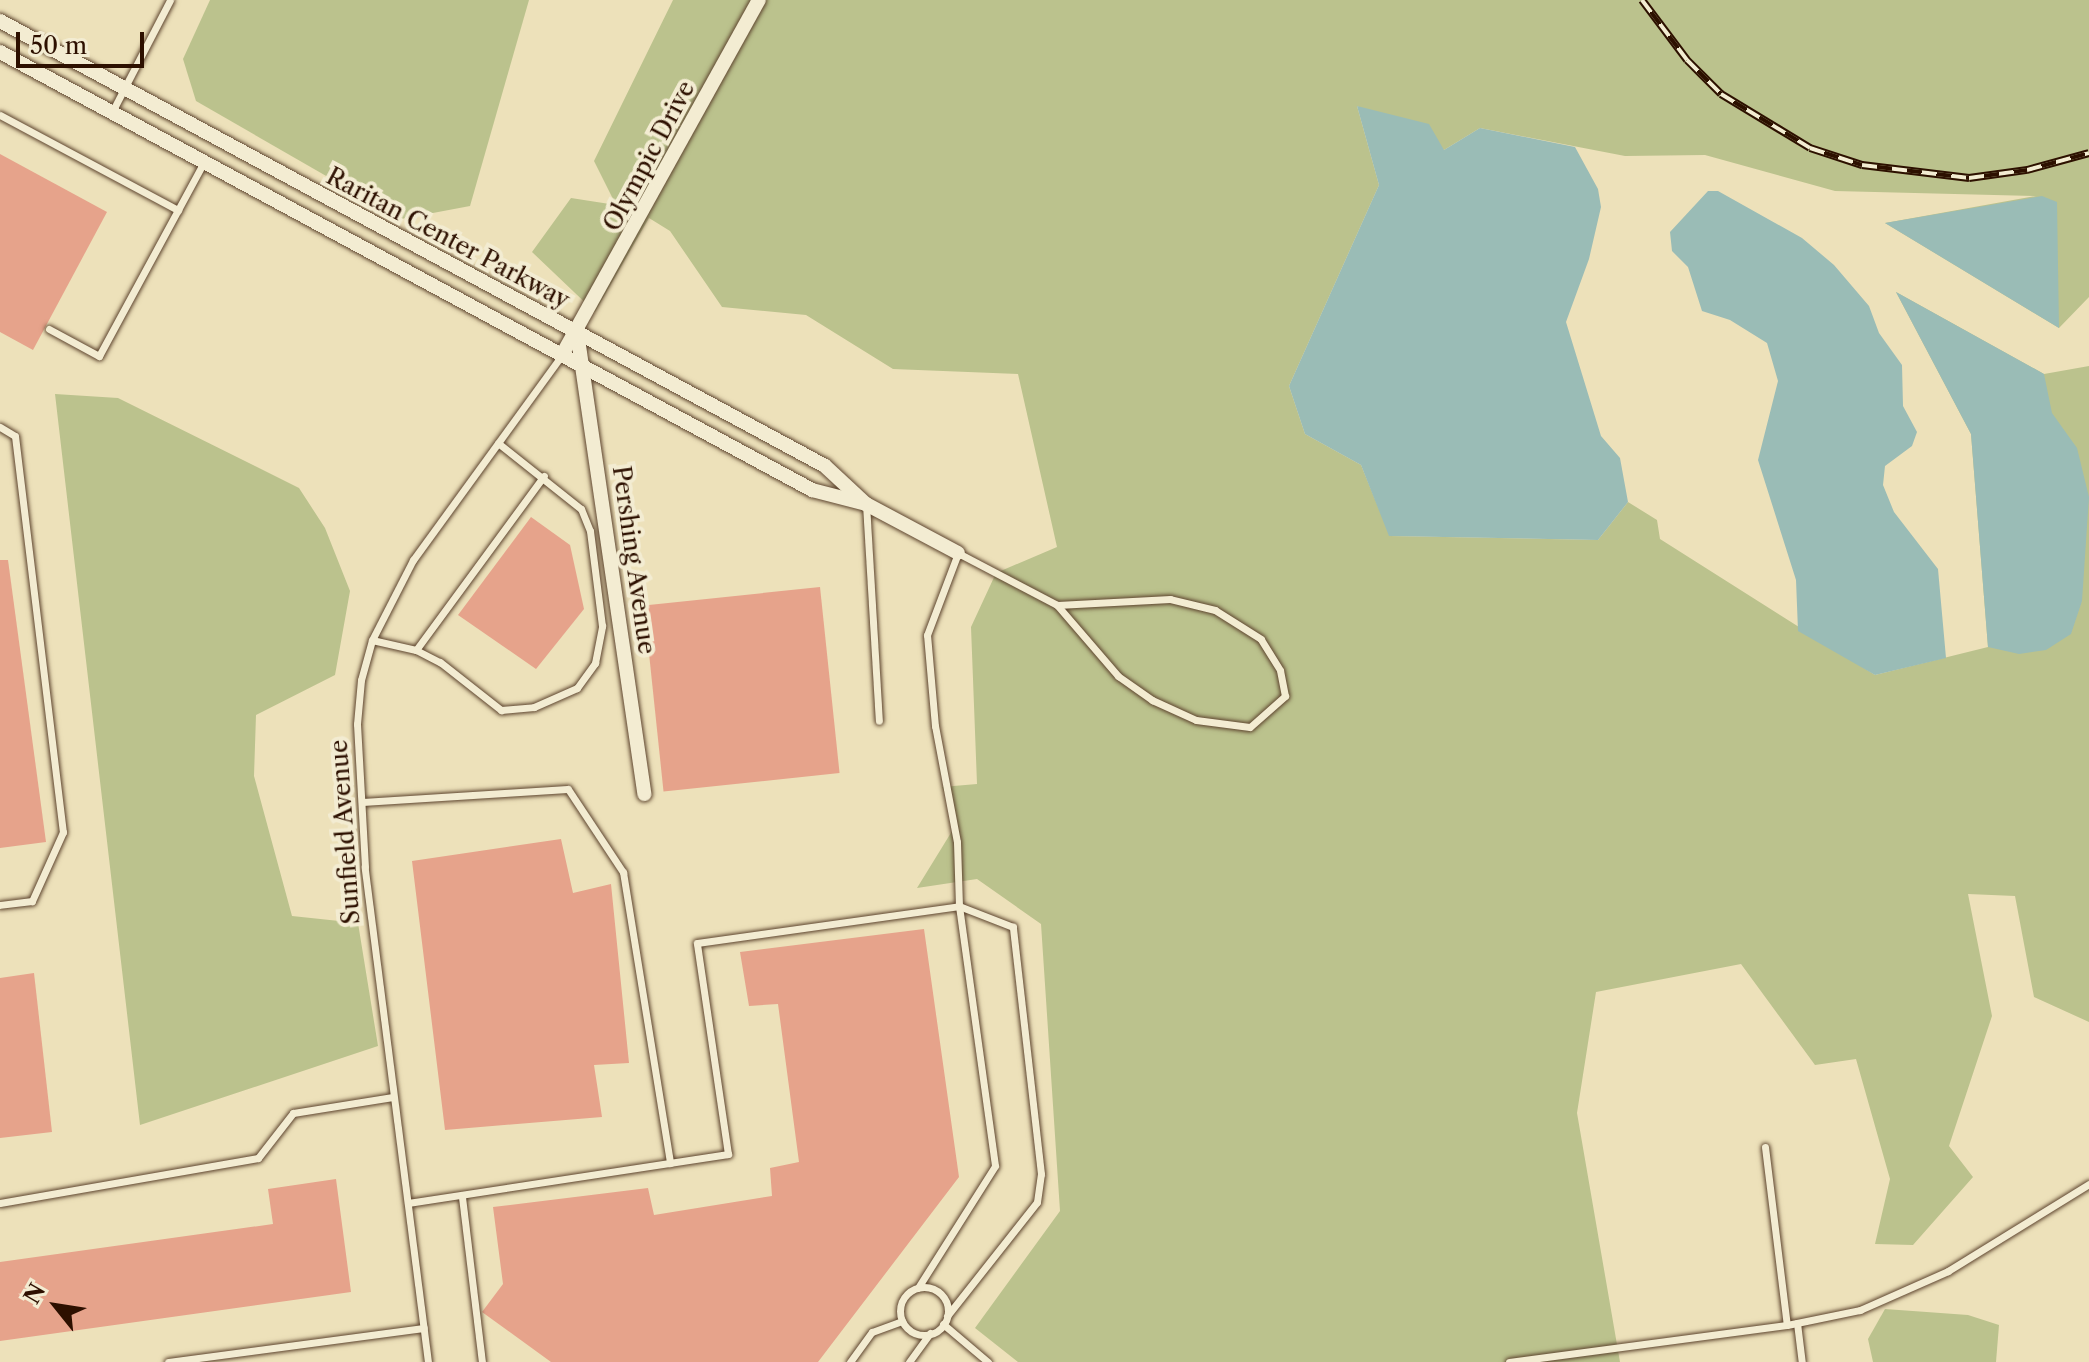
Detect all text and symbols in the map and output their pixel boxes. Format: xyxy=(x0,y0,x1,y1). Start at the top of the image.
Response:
scale bar xyxy=(20,16,148,66)
text: 50 m xyxy=(30,31,87,60)
street label: Olympic Drive xyxy=(597,76,701,236)
street label: Raritan Center Parkway xyxy=(321,161,575,315)
street label: Pershing Avenue xyxy=(606,463,662,657)
street label: Sunfield Avenue xyxy=(324,738,366,926)
north arrow xyxy=(16,1266,96,1346)
text: N xyxy=(18,1279,51,1309)

